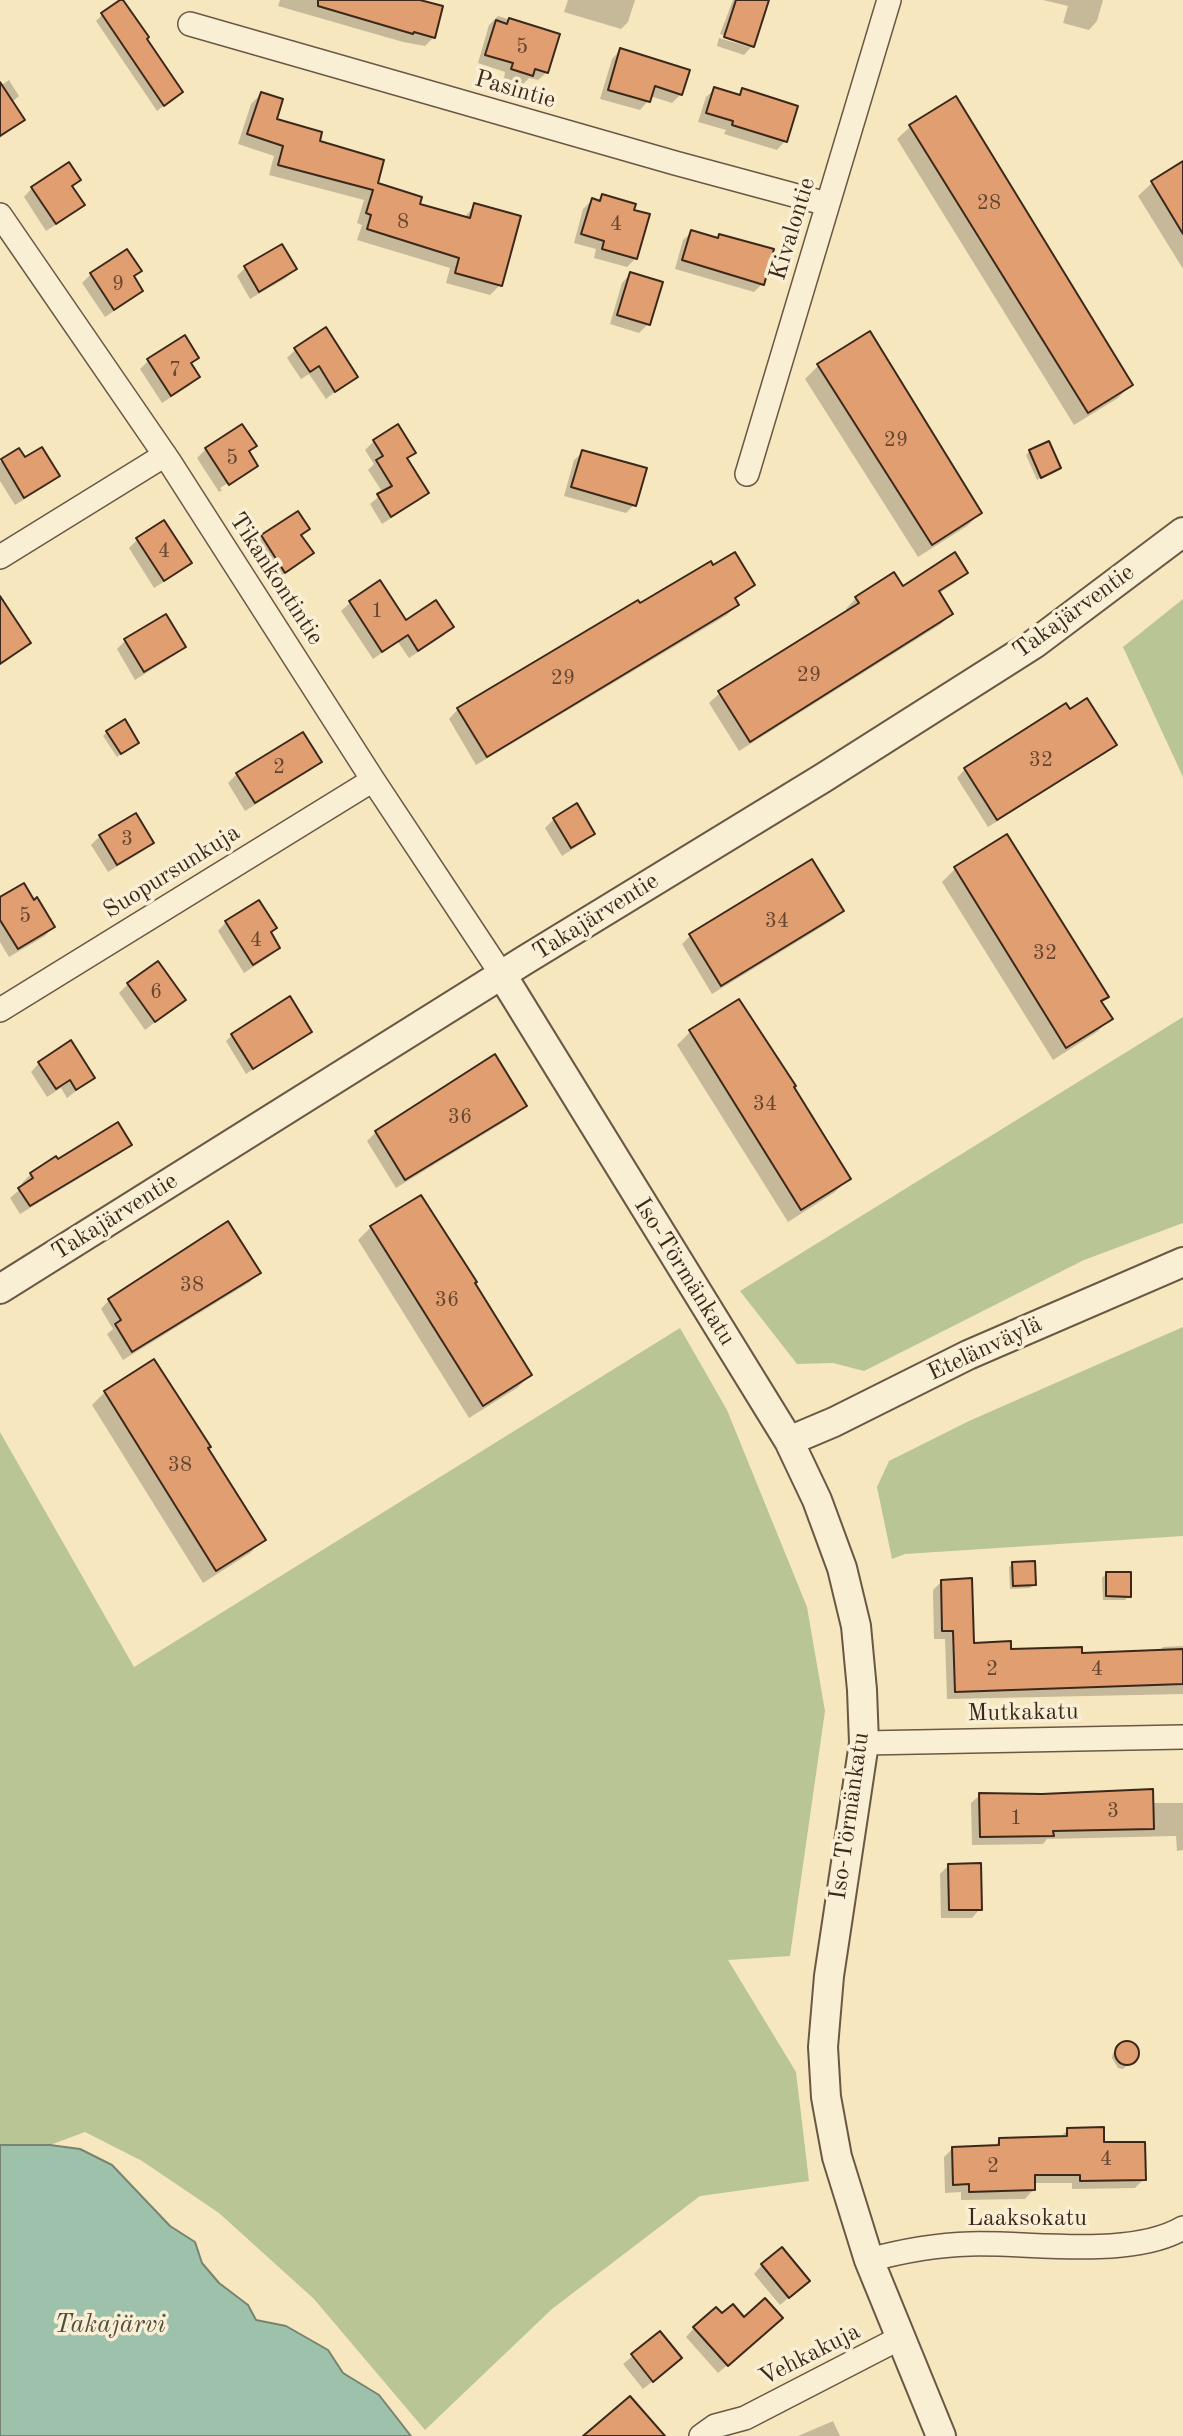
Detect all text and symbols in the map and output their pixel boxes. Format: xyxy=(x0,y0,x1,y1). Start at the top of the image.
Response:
house number: 5 xyxy=(516,34,528,60)
street label: Pasintie xyxy=(471,65,559,115)
street label: Kivalontie xyxy=(764,174,822,284)
house number: 28 xyxy=(977,190,1001,216)
house number: 8 xyxy=(397,209,409,235)
house number: 4 xyxy=(610,211,622,237)
house number: 9 xyxy=(112,271,124,297)
house number: 7 xyxy=(169,357,181,383)
house number: 29 xyxy=(884,427,908,453)
house number: 5 xyxy=(226,445,238,471)
street label: Tikankontintie xyxy=(223,507,329,651)
house number: 4 xyxy=(158,538,170,564)
street label: Takajärventie xyxy=(1008,558,1140,666)
house number: 1 xyxy=(371,598,383,624)
house number: 29 xyxy=(797,662,821,688)
house number: 29 xyxy=(551,665,575,691)
house number: 32 xyxy=(1029,747,1053,773)
house number: 2 xyxy=(273,754,285,780)
street label: Suopursunkuja xyxy=(98,819,246,925)
house number: 3 xyxy=(121,826,133,852)
street label: Takajärventie xyxy=(528,867,664,967)
house number: 5 xyxy=(19,903,31,929)
house number: 34 xyxy=(765,908,789,934)
house number: 4 xyxy=(250,927,262,953)
house number: 32 xyxy=(1033,940,1057,966)
house number: 6 xyxy=(150,979,162,1005)
house number: 34 xyxy=(753,1091,777,1117)
house number: 36 xyxy=(448,1104,472,1130)
street label: Takajärventie xyxy=(47,1167,183,1267)
street label: Iso-Törmänkatu xyxy=(627,1193,741,1351)
house number: 38 xyxy=(180,1272,204,1298)
house number: 36 xyxy=(435,1287,459,1313)
street label: Etelänväylä xyxy=(923,1310,1047,1388)
house number: 38 xyxy=(168,1452,192,1478)
house number: 2 xyxy=(986,1656,998,1682)
house number: 4 xyxy=(1091,1656,1103,1682)
street label: Mutkakatu xyxy=(967,1698,1079,1728)
street label: Iso-Törmänkatu xyxy=(824,1730,876,1902)
house number: 3 xyxy=(1107,1798,1119,1824)
house number: 1 xyxy=(1010,1805,1022,1831)
house number: 4 xyxy=(1100,2146,1112,2172)
house number: 2 xyxy=(987,2153,999,2179)
street label: Laaksokatu xyxy=(967,2205,1087,2233)
water label: Takajärvi xyxy=(54,2309,166,2341)
street label: Vehkakuja xyxy=(755,2317,865,2393)

